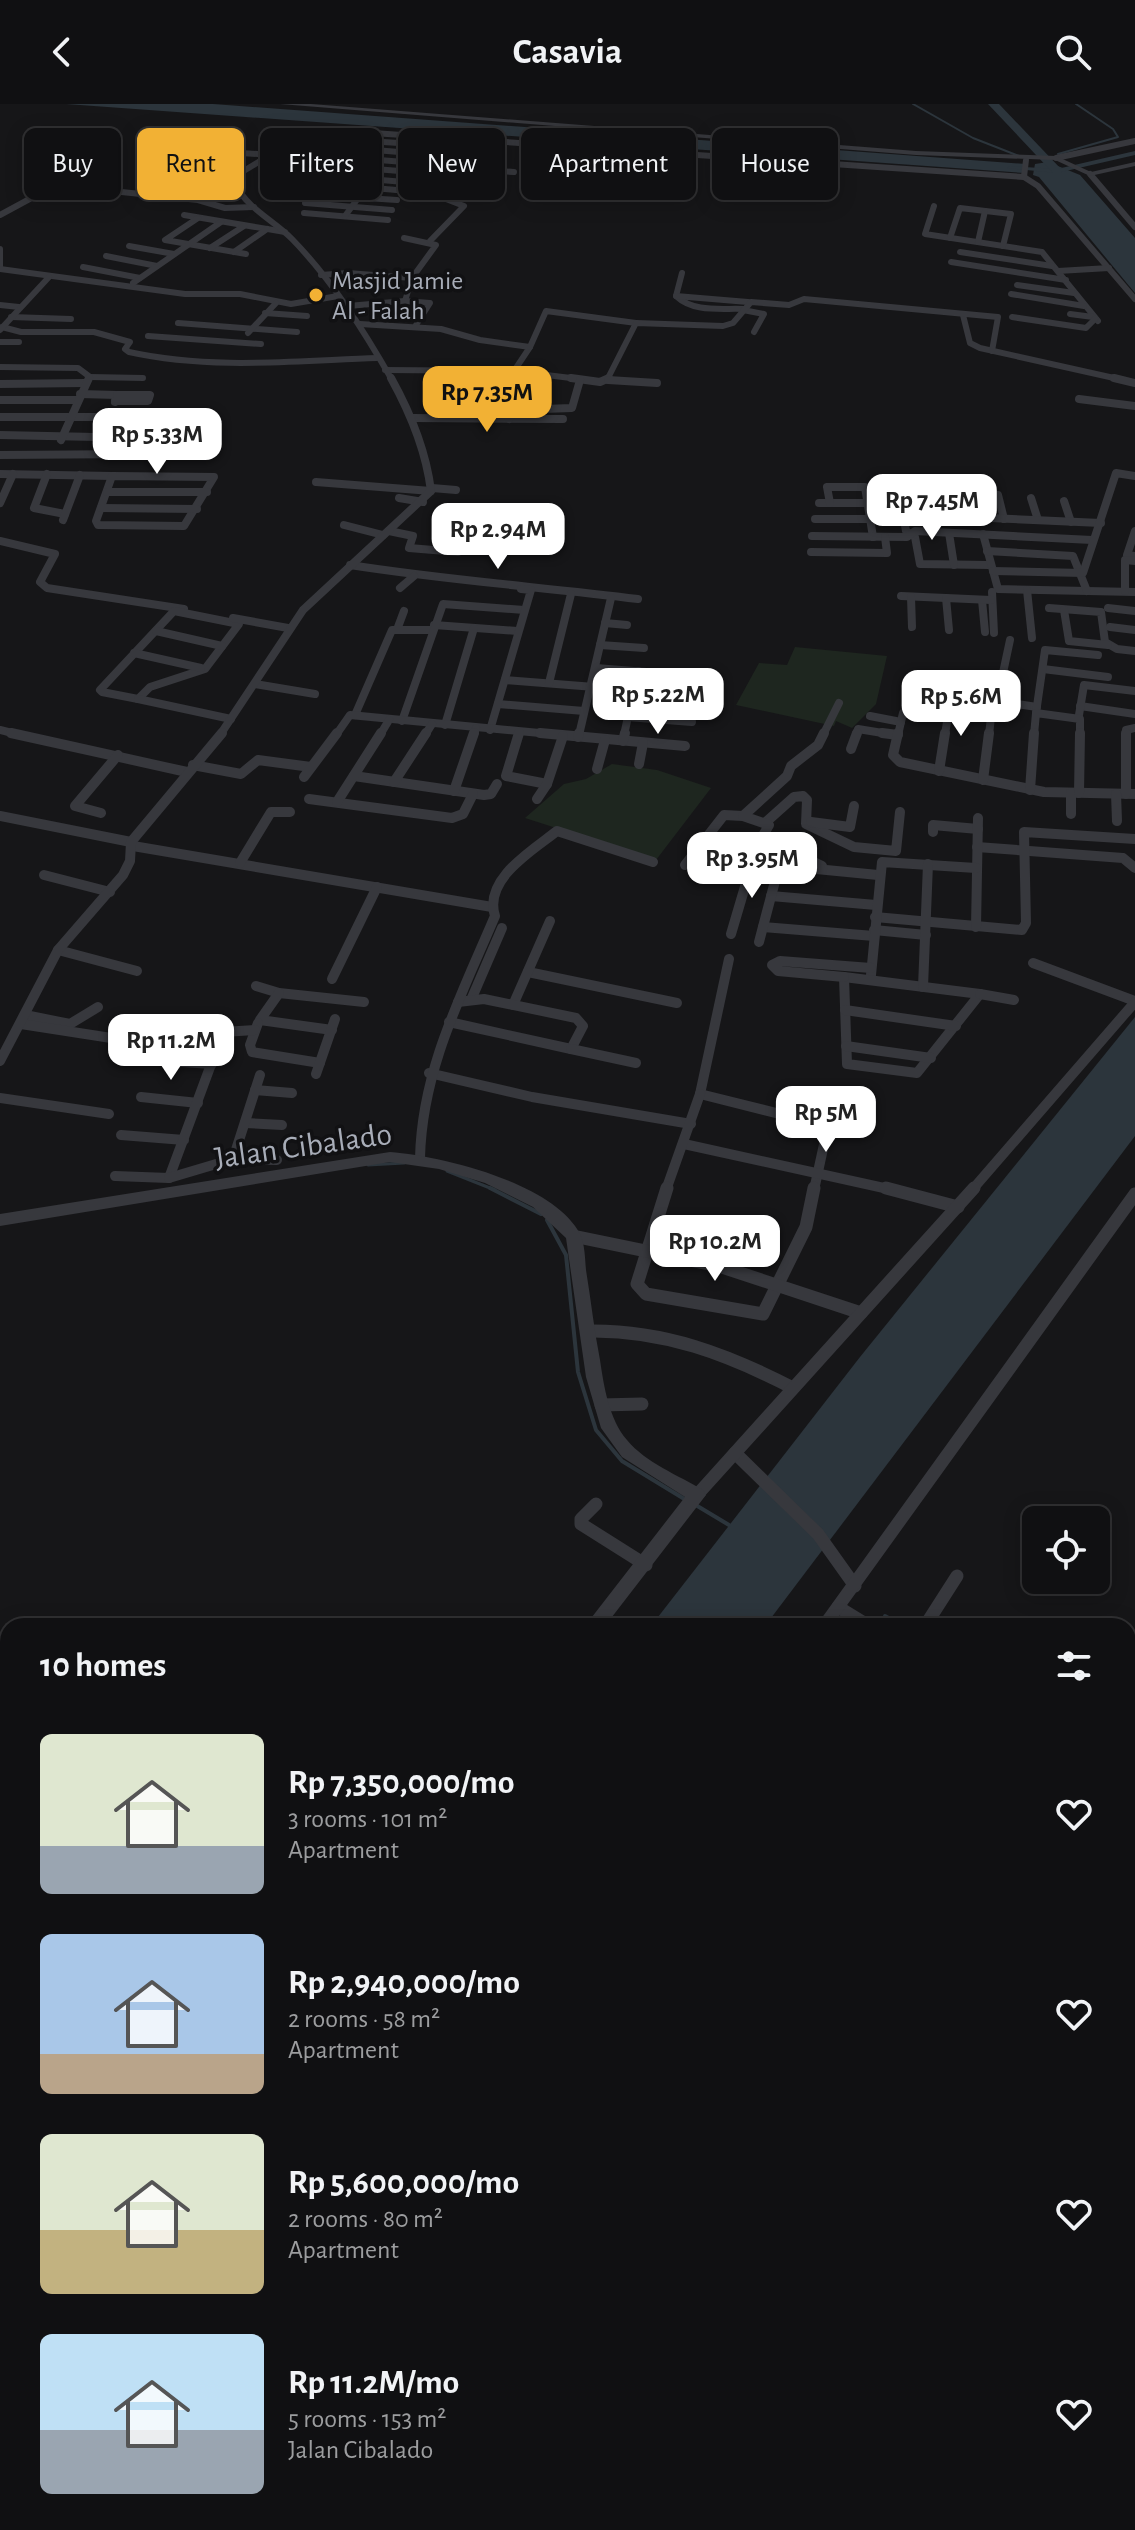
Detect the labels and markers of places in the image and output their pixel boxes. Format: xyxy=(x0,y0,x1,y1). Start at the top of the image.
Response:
place label: Masjid Jamie Al - Falah xyxy=(332,268,463,324)
marker: Masjid Jamie Al - Falah xyxy=(307,286,325,304)
pin: Rp 7.35M xyxy=(404,366,570,434)
pin: Rp 5.33M xyxy=(74,408,240,476)
pin: Rp 7.45M xyxy=(849,474,1015,542)
pin: Rp 2.94M xyxy=(415,503,581,571)
pin: Rp 5.22M xyxy=(575,668,741,736)
pin: Rp 5.6M xyxy=(887,670,1035,738)
pin: Rp 3.95M xyxy=(669,832,835,900)
pin: Rp 11.2M xyxy=(88,1014,254,1082)
pin: Rp 5M xyxy=(770,1086,882,1154)
pin: Rp 10.2M xyxy=(632,1215,798,1283)

